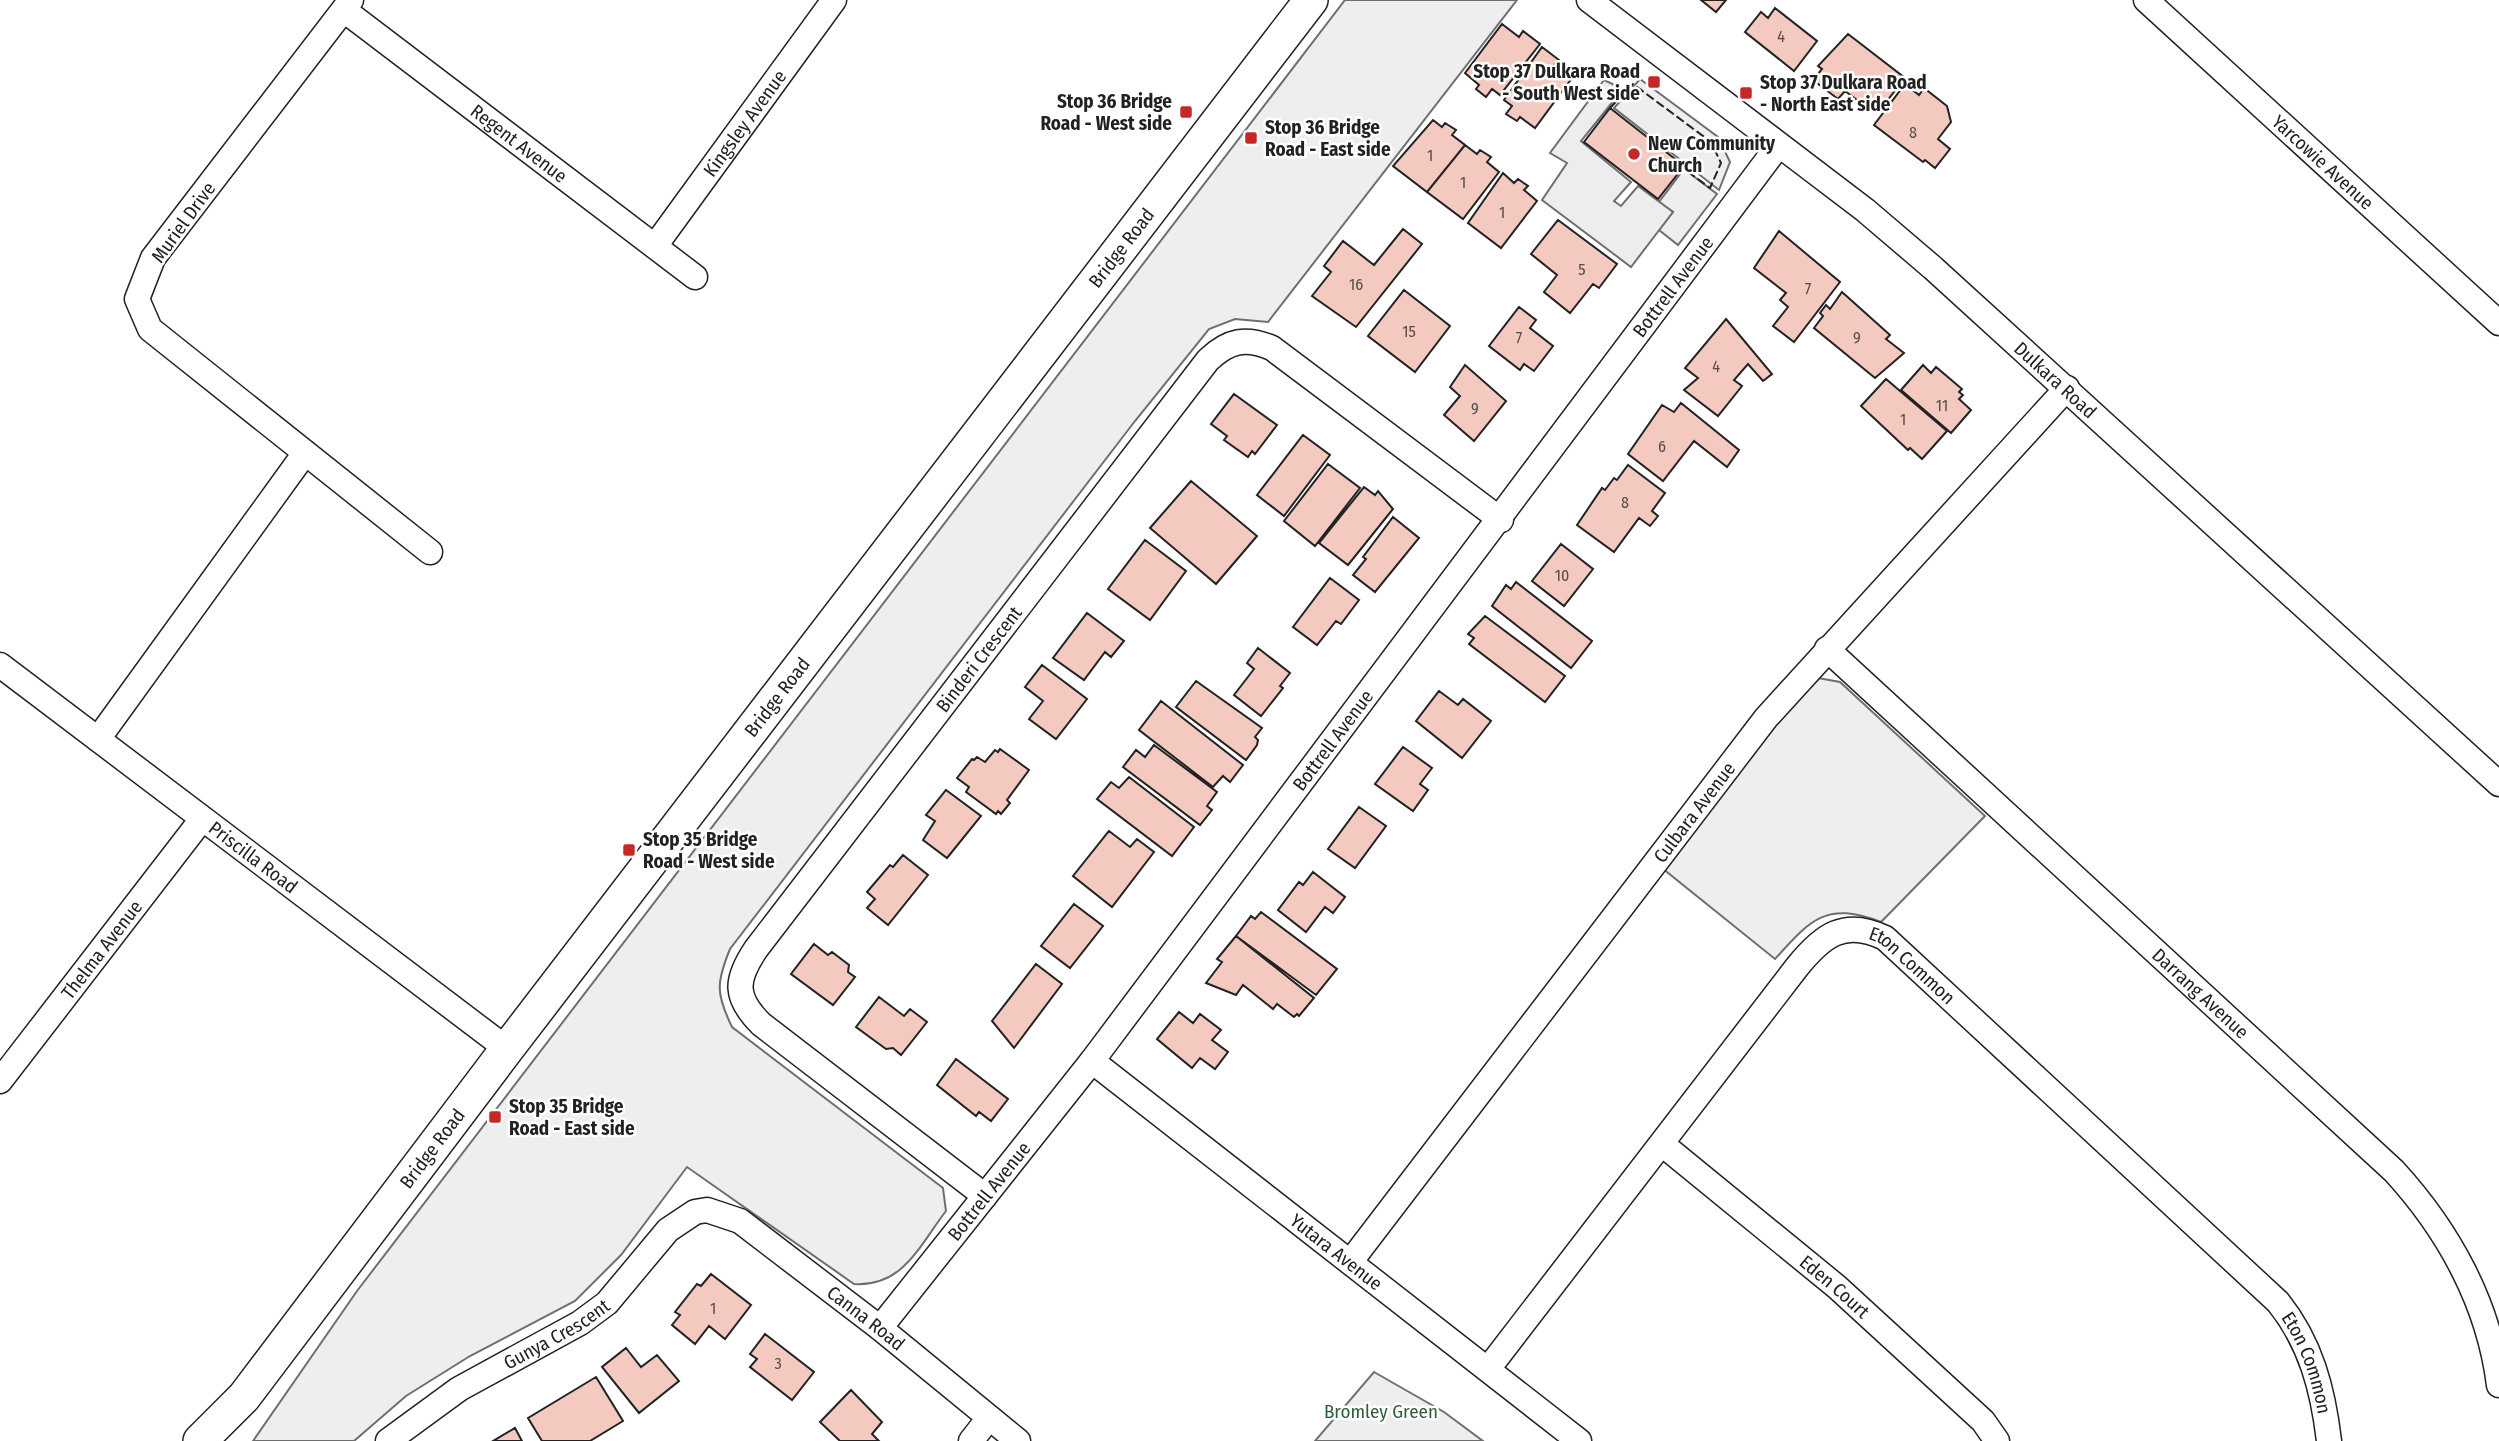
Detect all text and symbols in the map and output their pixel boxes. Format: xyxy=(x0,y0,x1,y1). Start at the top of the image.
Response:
house number: 4 xyxy=(1777,27,1785,46)
place label: Stop 37 Dulkara Road - South West side xyxy=(1473,60,1640,105)
street label: Kingsley Avenue xyxy=(698,66,791,181)
place label: Stop 37 Dulkara Road - North East side xyxy=(1760,71,1927,116)
marker: Stop 37 Dulkara Road - South West side xyxy=(1646,74,1662,90)
marker: Stop 37 Dulkara Road - North East side xyxy=(1738,85,1754,101)
place label: Stop 36 Bridge Road - West side xyxy=(1040,90,1172,135)
street label: Regent Avenue xyxy=(466,100,572,188)
marker: Stop 36 Bridge Road - West side xyxy=(1178,104,1194,120)
street label: Yarcowie Avenue xyxy=(2267,110,2378,215)
place label: Stop 36 Bridge Road - East side xyxy=(1265,116,1391,161)
house number: 8 xyxy=(1909,123,1917,142)
marker: Stop 36 Bridge Road - East side xyxy=(1243,130,1259,146)
place label: New Community Church xyxy=(1648,132,1776,177)
house number: 1 xyxy=(1427,146,1433,165)
marker: New Community Church xyxy=(1626,146,1642,162)
house number: 1 xyxy=(1460,173,1466,192)
street label: Muriel Drive xyxy=(146,178,220,267)
house number: 1 xyxy=(1499,203,1505,222)
street label: Bridge Road xyxy=(1084,204,1159,292)
street label: Bottrell Avenue xyxy=(1628,232,1718,342)
house number: 5 xyxy=(1578,260,1586,279)
house number: 16 xyxy=(1349,275,1363,294)
house number: 7 xyxy=(1805,279,1812,298)
house number: 15 xyxy=(1402,322,1416,341)
house number: 7 xyxy=(1516,328,1523,347)
house number: 9 xyxy=(1853,328,1861,347)
street label: Dulkara Road xyxy=(2009,337,2101,423)
house number: 4 xyxy=(1712,357,1720,376)
house number: 11 xyxy=(1936,396,1948,415)
house number: 9 xyxy=(1471,399,1479,418)
house number: 1 xyxy=(1900,410,1906,429)
house number: 6 xyxy=(1658,437,1666,456)
house number: 8 xyxy=(1621,493,1629,512)
house number: 10 xyxy=(1555,566,1569,585)
street label: Binderi Crescent xyxy=(931,601,1027,717)
street label: Bridge Road xyxy=(740,653,815,742)
street label: Bottrell Avenue xyxy=(1288,685,1378,795)
street label: Culbara Avenue xyxy=(1649,758,1740,867)
street label: Priscilla Road xyxy=(204,816,302,898)
place label: Stop 35 Bridge Road - West side xyxy=(643,828,775,873)
marker: Stop 35 Bridge Road - West side xyxy=(621,842,637,858)
street label: Thelma Avenue xyxy=(56,896,147,1004)
street label: Eton Common xyxy=(1866,922,1960,1009)
street label: Darrang Avenue xyxy=(2147,943,2253,1043)
place label: Stop 35 Bridge Road - East side xyxy=(509,1095,635,1140)
street label: Bridge Road xyxy=(395,1104,470,1193)
marker: Stop 35 Bridge Road - East side xyxy=(487,1109,503,1125)
street label: Bottrell Avenue xyxy=(943,1137,1036,1245)
street label: Yutara Avenue xyxy=(1285,1209,1387,1295)
street label: Eden Court xyxy=(1795,1250,1875,1324)
street label: Canna Road xyxy=(823,1281,909,1356)
street label: Gunya Crescent xyxy=(500,1294,615,1374)
house number: 1 xyxy=(710,1299,716,1318)
street label: Eton Common xyxy=(2277,1307,2336,1415)
house number: 3 xyxy=(774,1354,782,1373)
park label: Bromley Green xyxy=(1324,1400,1438,1423)

